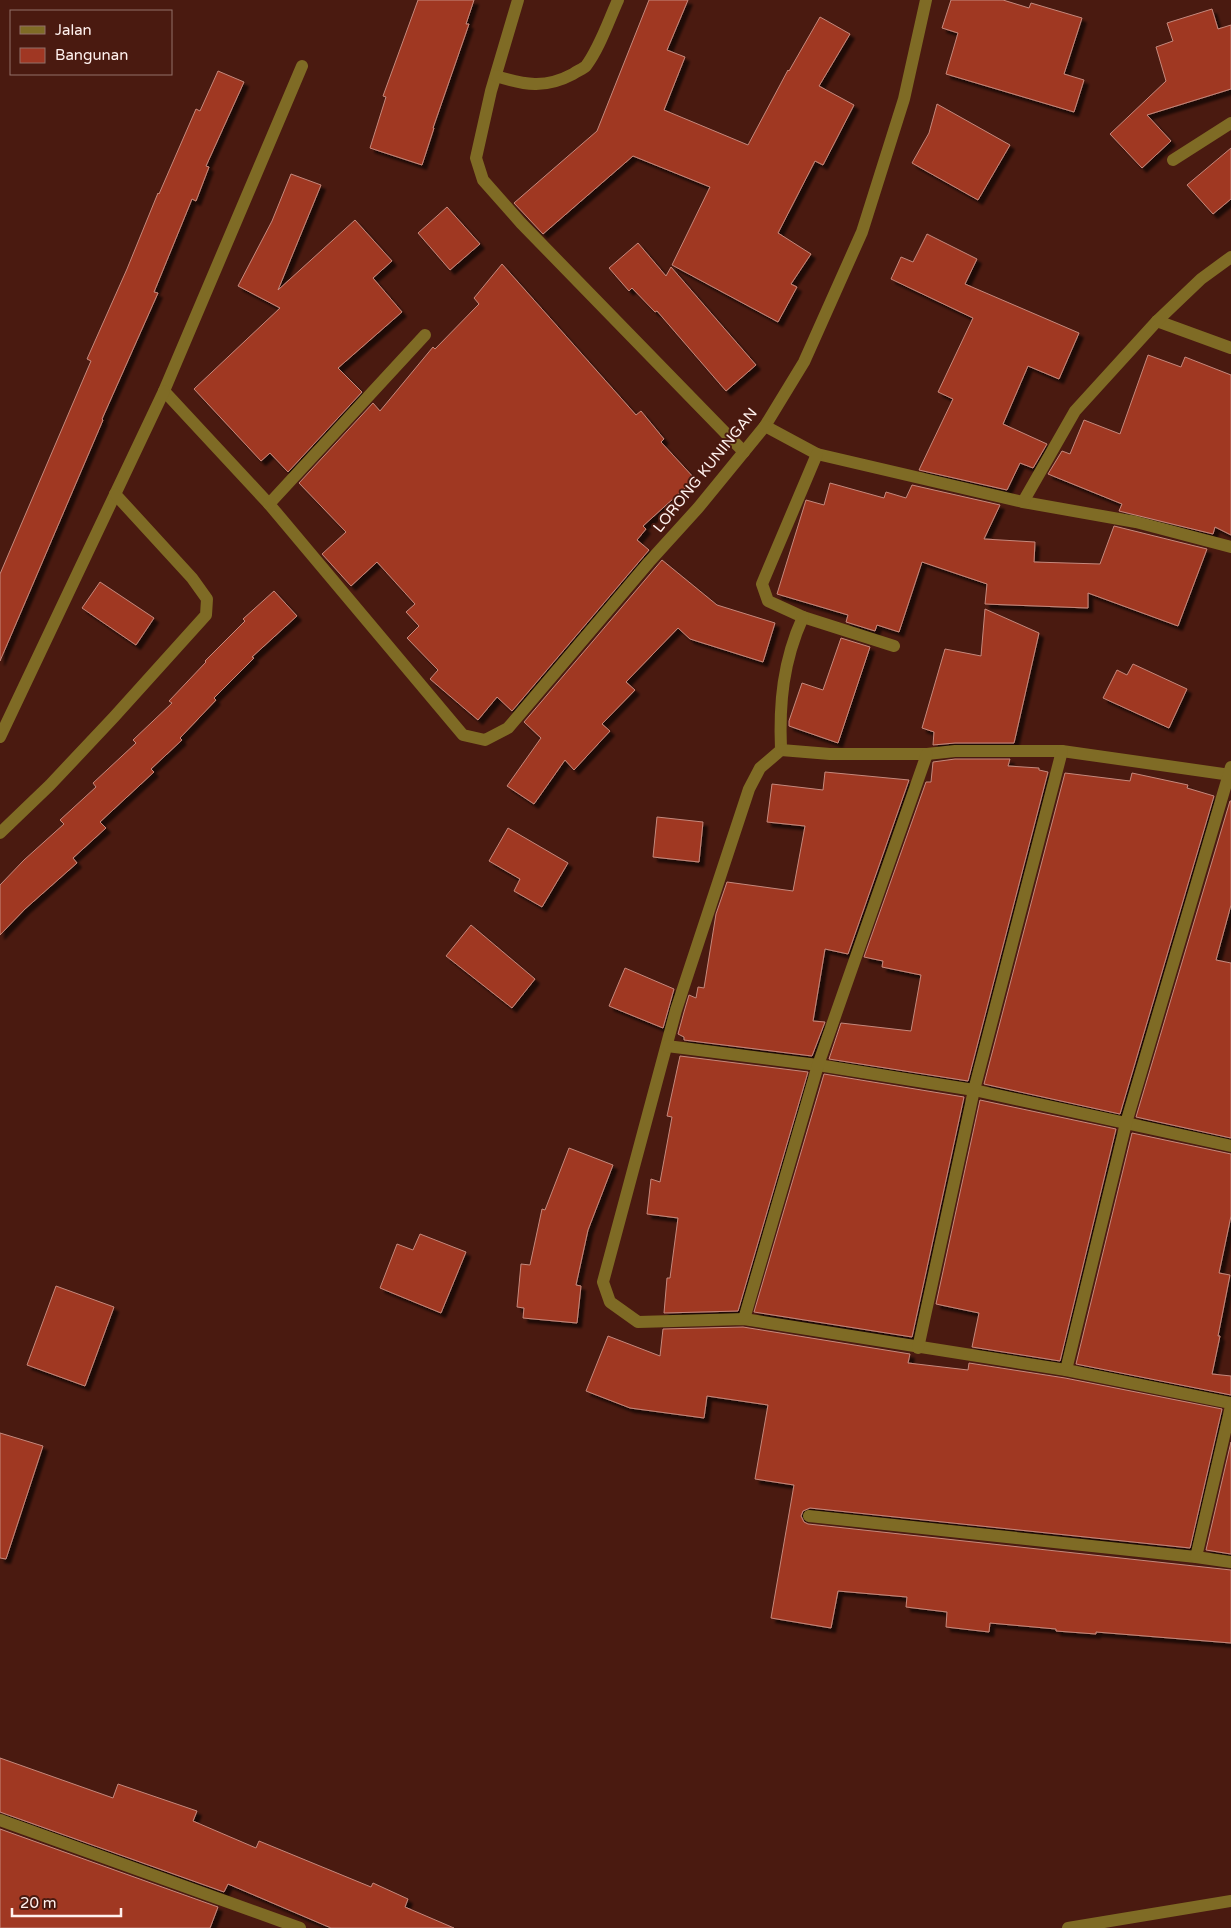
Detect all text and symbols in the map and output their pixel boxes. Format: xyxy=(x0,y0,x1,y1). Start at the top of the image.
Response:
legend xyxy=(10,10,172,75)
text: Jalan xyxy=(55,21,92,39)
text: Bangunan xyxy=(55,46,128,64)
street label: LORONG KUNINGAN xyxy=(649,404,761,536)
scale bar xyxy=(12,1886,121,1918)
text: 20 m xyxy=(20,1894,57,1912)

